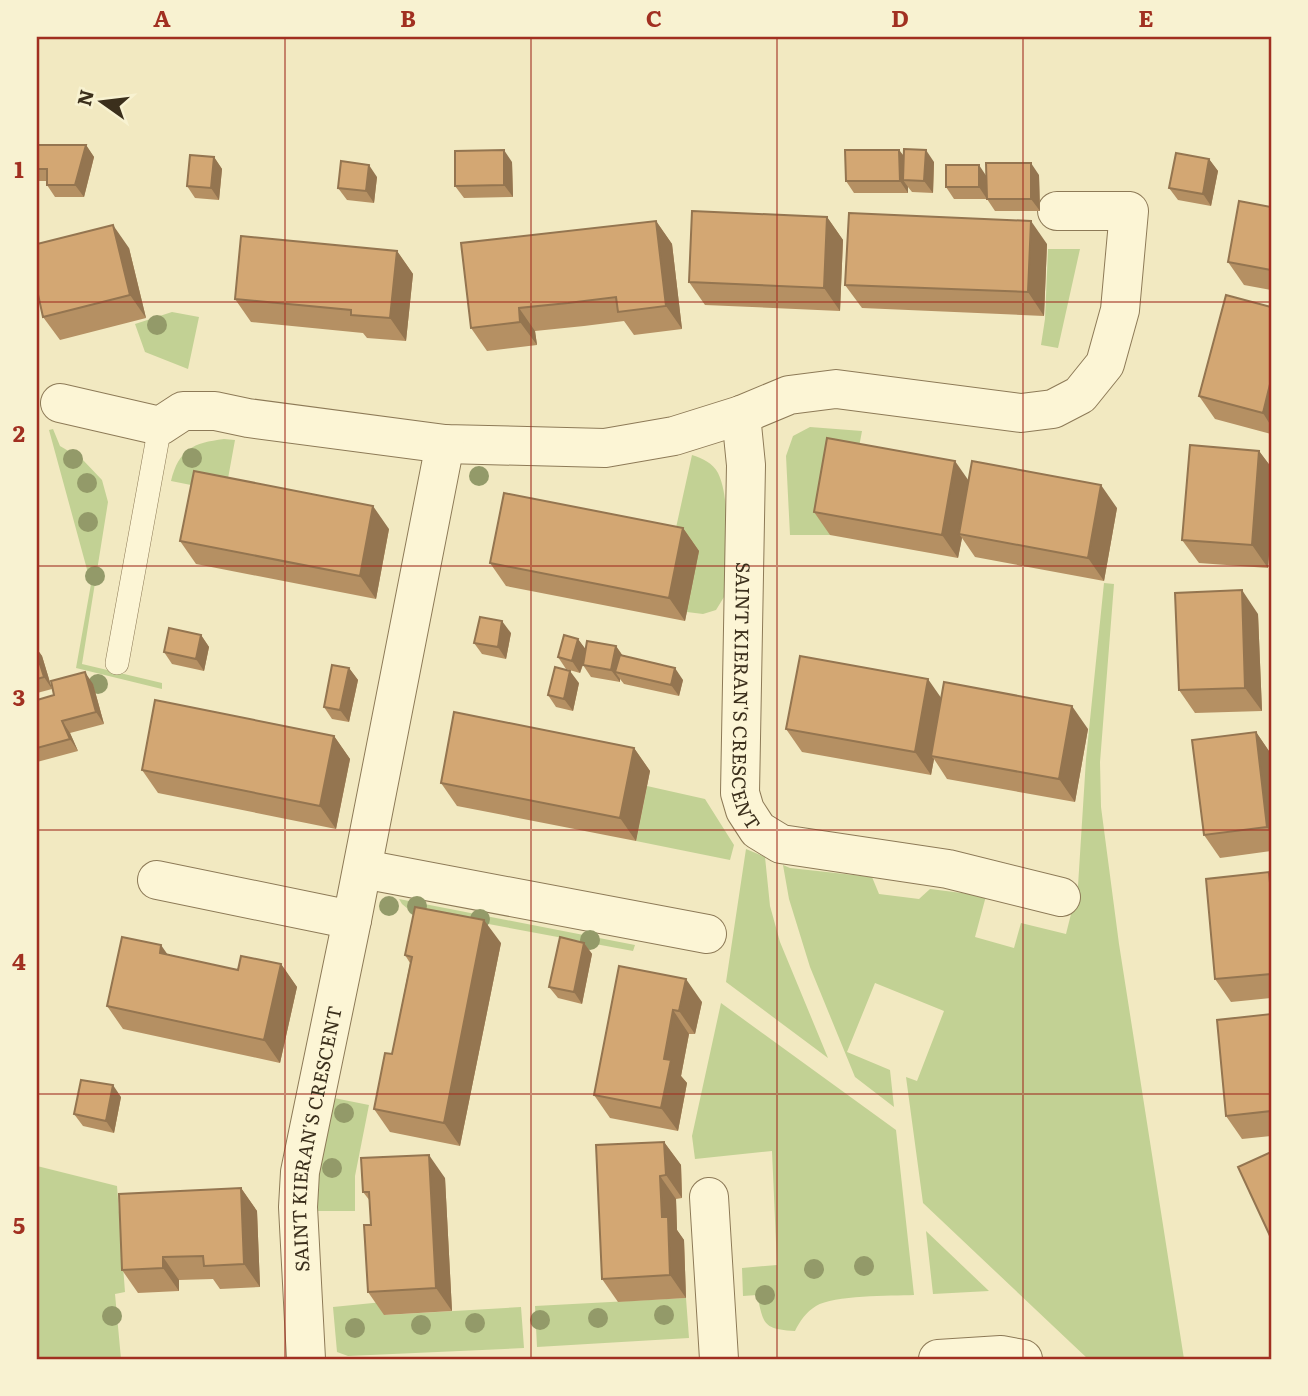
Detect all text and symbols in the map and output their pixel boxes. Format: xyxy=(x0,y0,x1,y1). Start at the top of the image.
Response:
text: A xyxy=(153,0,171,34)
text: B xyxy=(400,0,416,34)
text: C xyxy=(646,0,662,34)
text: D xyxy=(891,0,909,34)
text: E xyxy=(1138,0,1154,34)
north arrow xyxy=(66,66,136,136)
text: N xyxy=(69,86,100,109)
text: 1 xyxy=(14,151,24,185)
text: 2 xyxy=(13,415,25,449)
street label: SAINT KIERAN'S CRESCENT xyxy=(726,562,768,835)
text: 3 xyxy=(13,679,25,713)
text: 4 xyxy=(12,943,26,977)
street label: SAINT KIERAN'S CRESCENT xyxy=(284,1003,348,1273)
text: 5 xyxy=(13,1207,25,1241)

